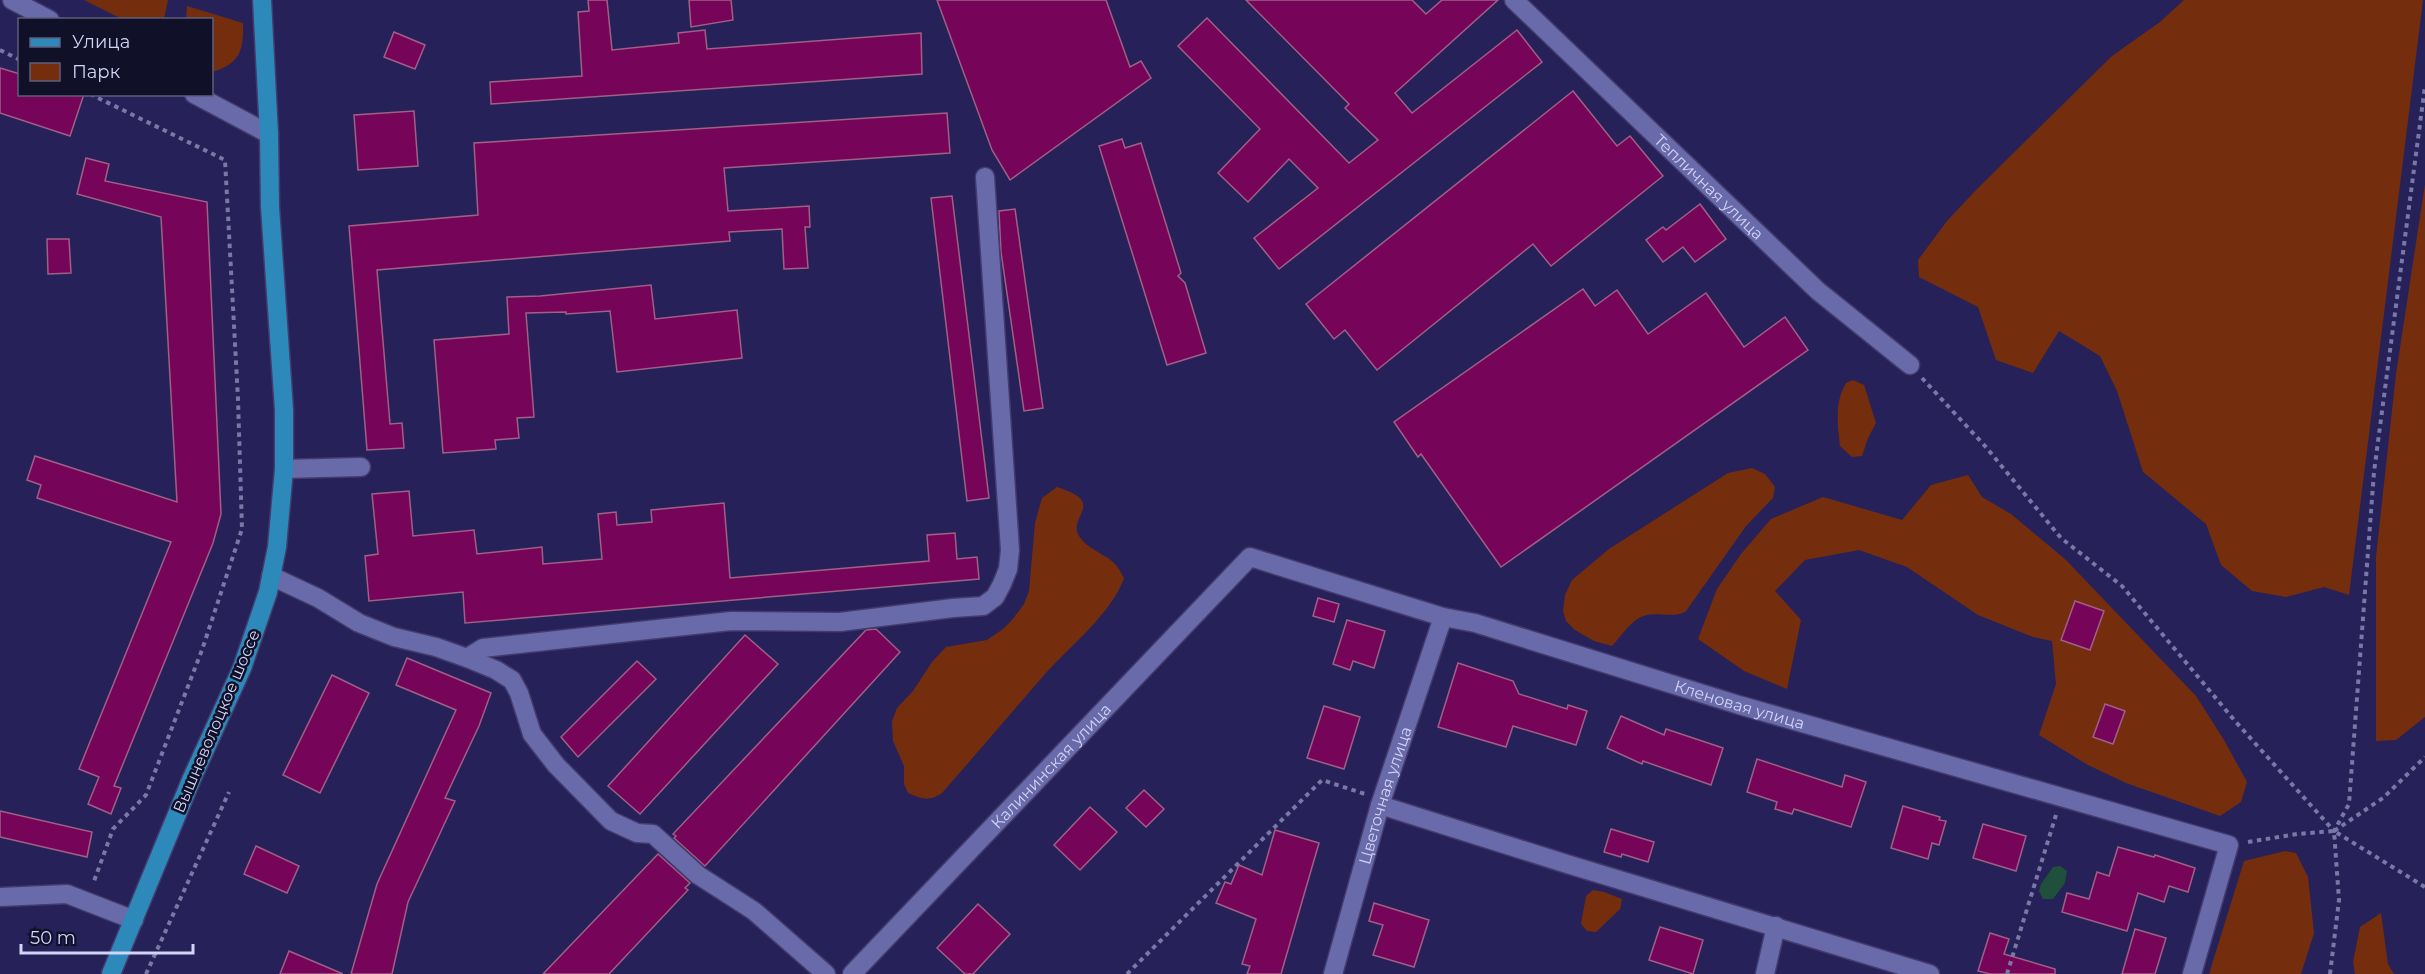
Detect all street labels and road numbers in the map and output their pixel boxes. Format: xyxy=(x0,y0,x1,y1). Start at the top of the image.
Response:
street label: Тепличная улица xyxy=(1650,130,1767,244)
street label: Вышневолоцкое шоссе xyxy=(169,627,264,816)
street label: Кленовая улица xyxy=(1672,677,1807,733)
street label: Калининская улица xyxy=(987,700,1115,832)
street label: Цветочная улица xyxy=(1355,724,1416,867)

